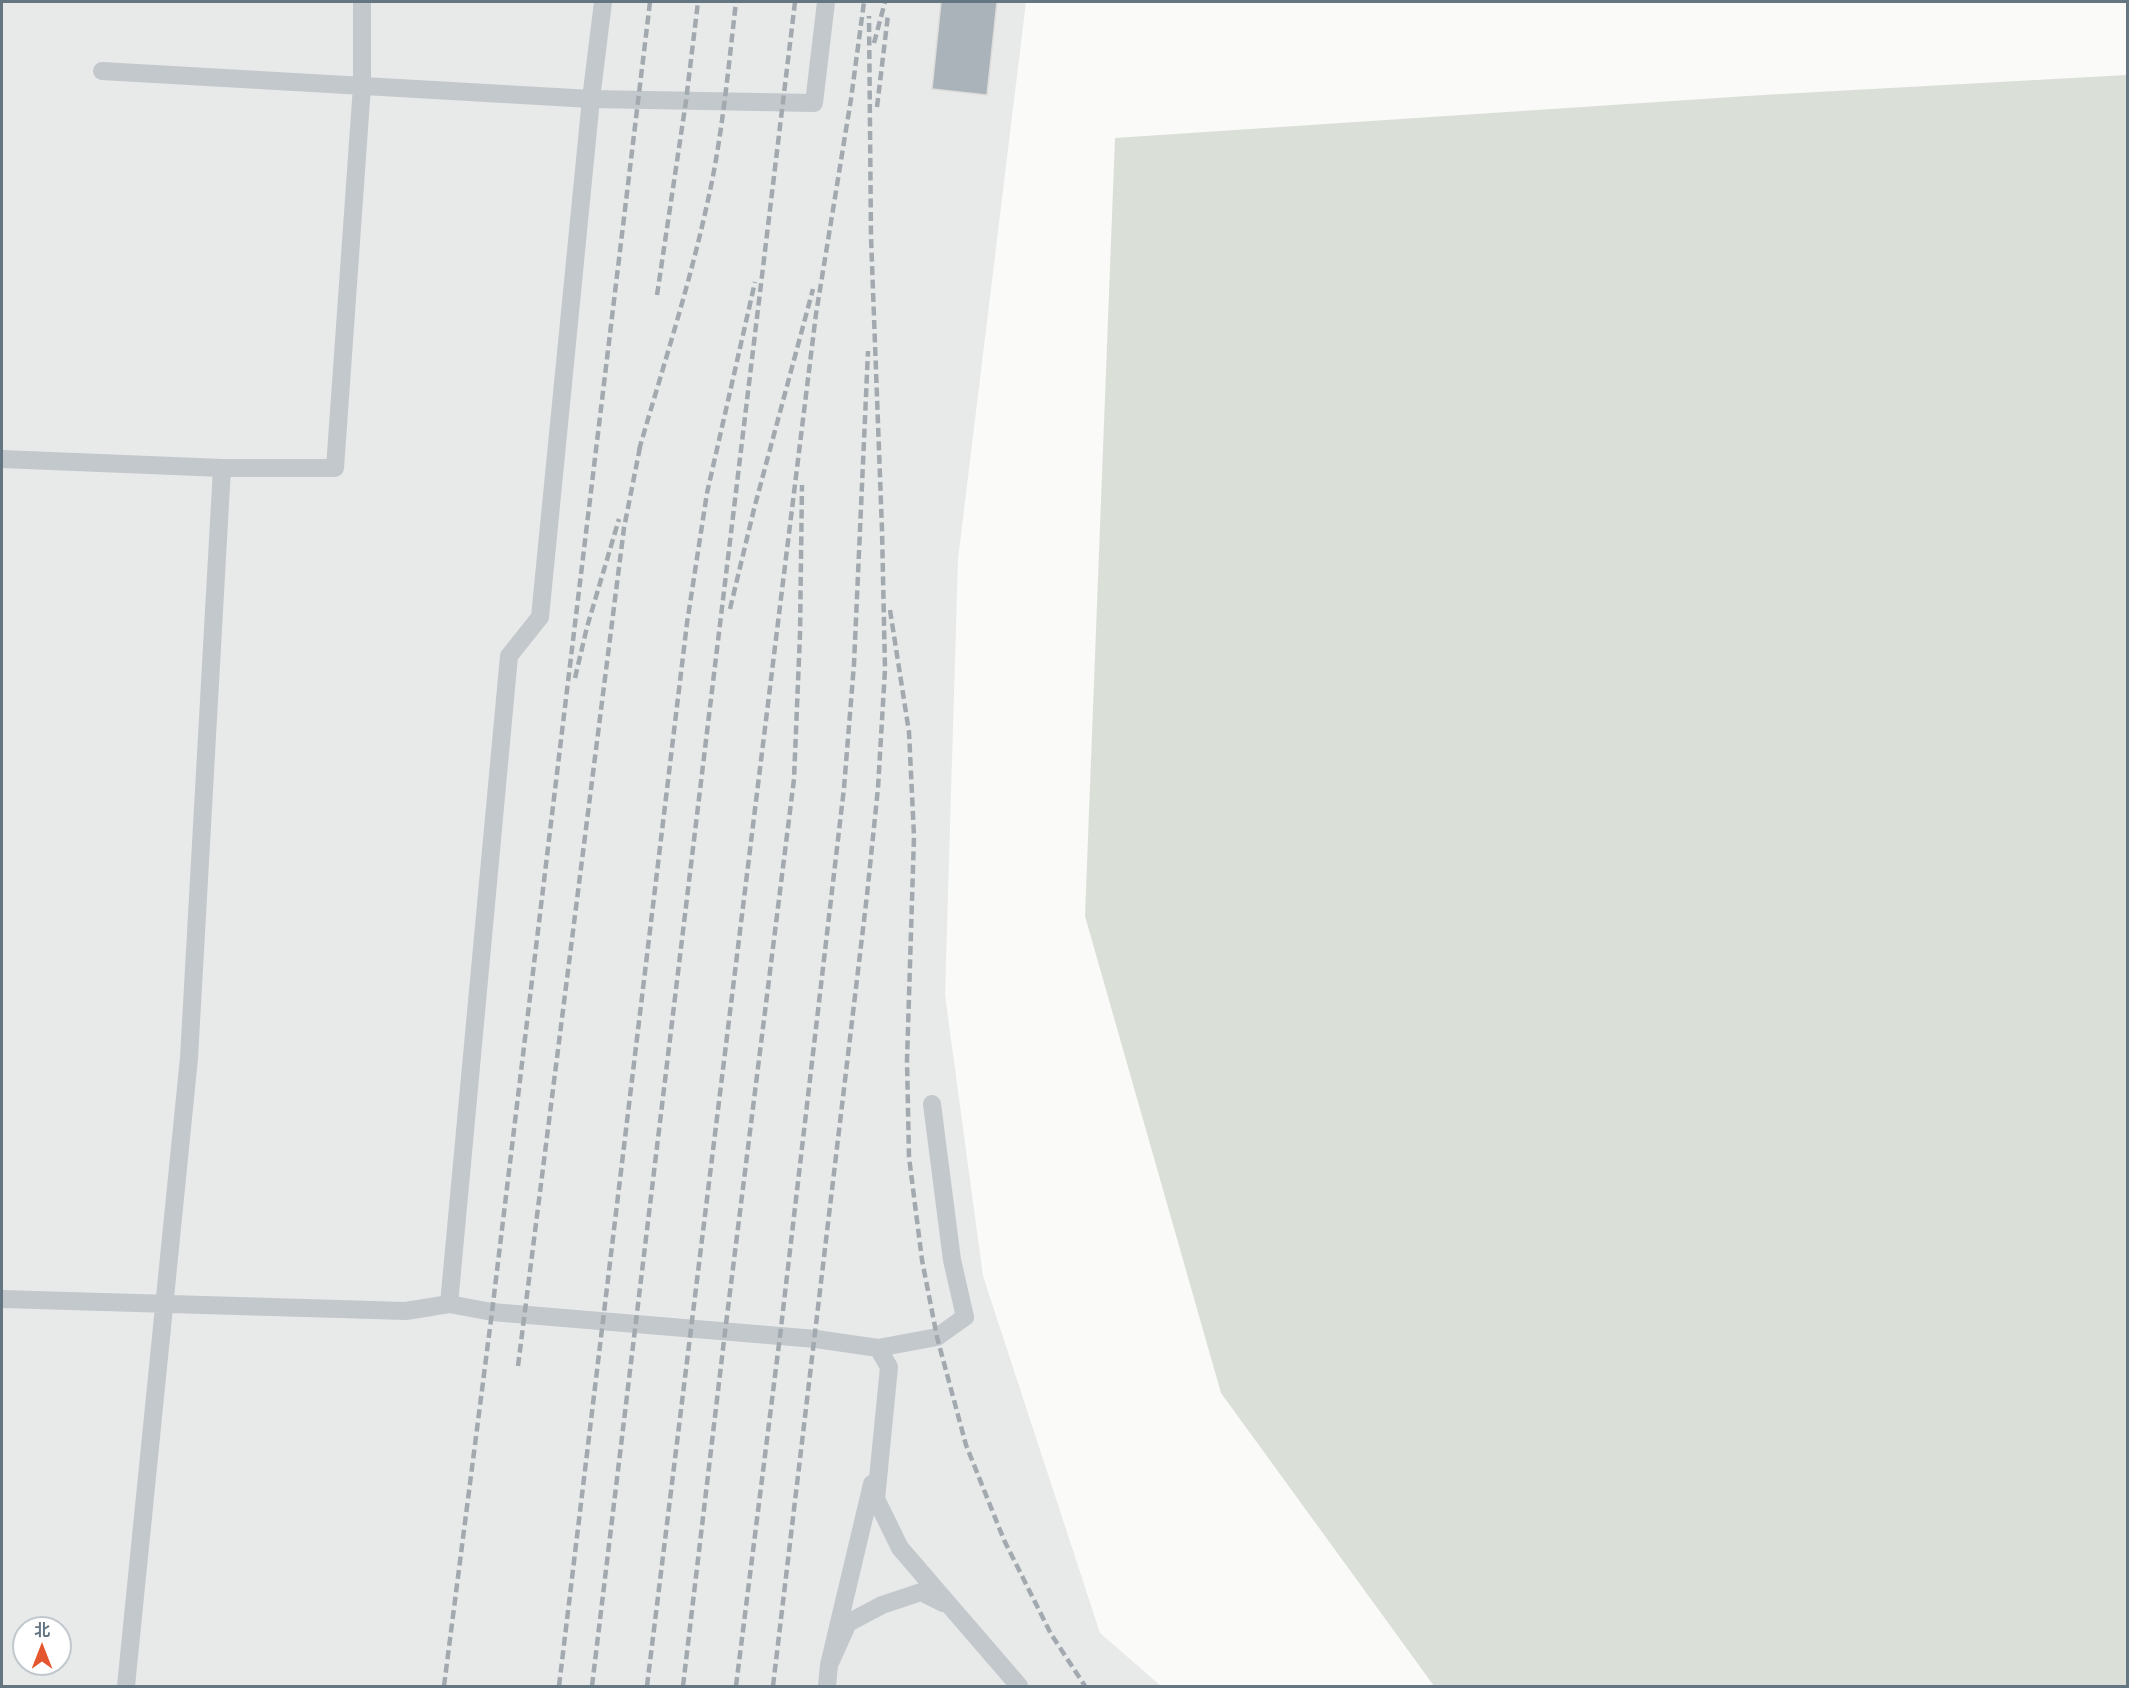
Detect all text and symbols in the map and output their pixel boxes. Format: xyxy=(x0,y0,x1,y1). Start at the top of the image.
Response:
north arrow xyxy=(12,1616,72,1676)
text: 北 xyxy=(34,1621,50,1639)

